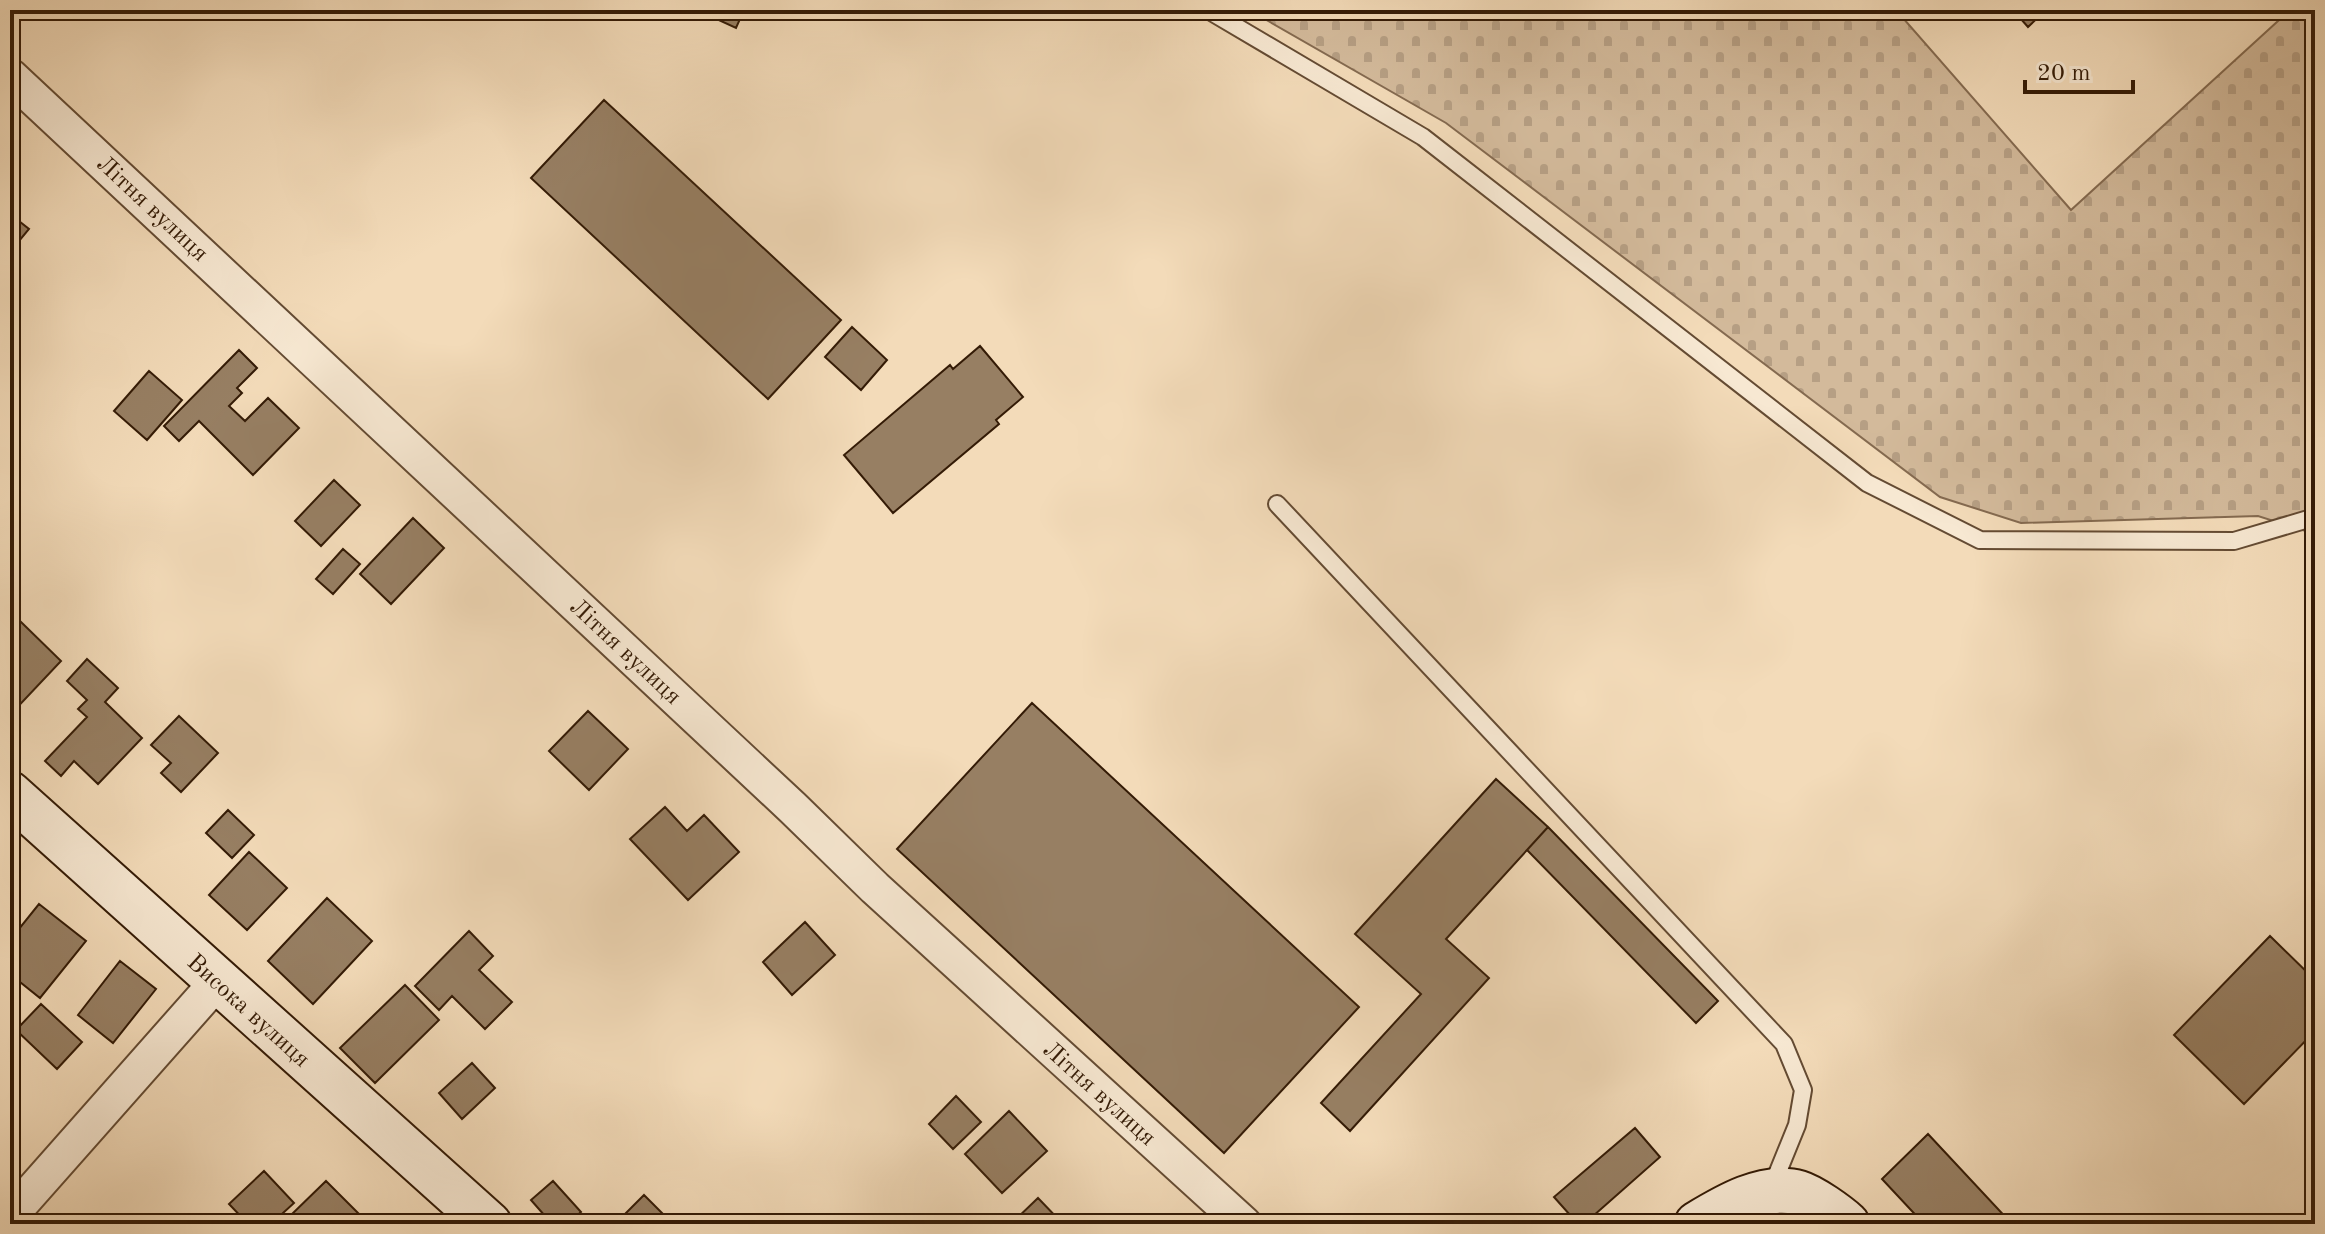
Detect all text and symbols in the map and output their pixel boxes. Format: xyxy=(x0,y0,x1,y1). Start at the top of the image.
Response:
scale bar xyxy=(2025,44,2133,94)
text: 20 m xyxy=(2037,62,2091,86)
street label: Літня вулиця xyxy=(91,152,212,267)
street label: Літня вулиця xyxy=(564,595,685,710)
street label: Висока вулиця xyxy=(182,950,314,1073)
street label: Літня вулиця xyxy=(1038,1038,1160,1151)

